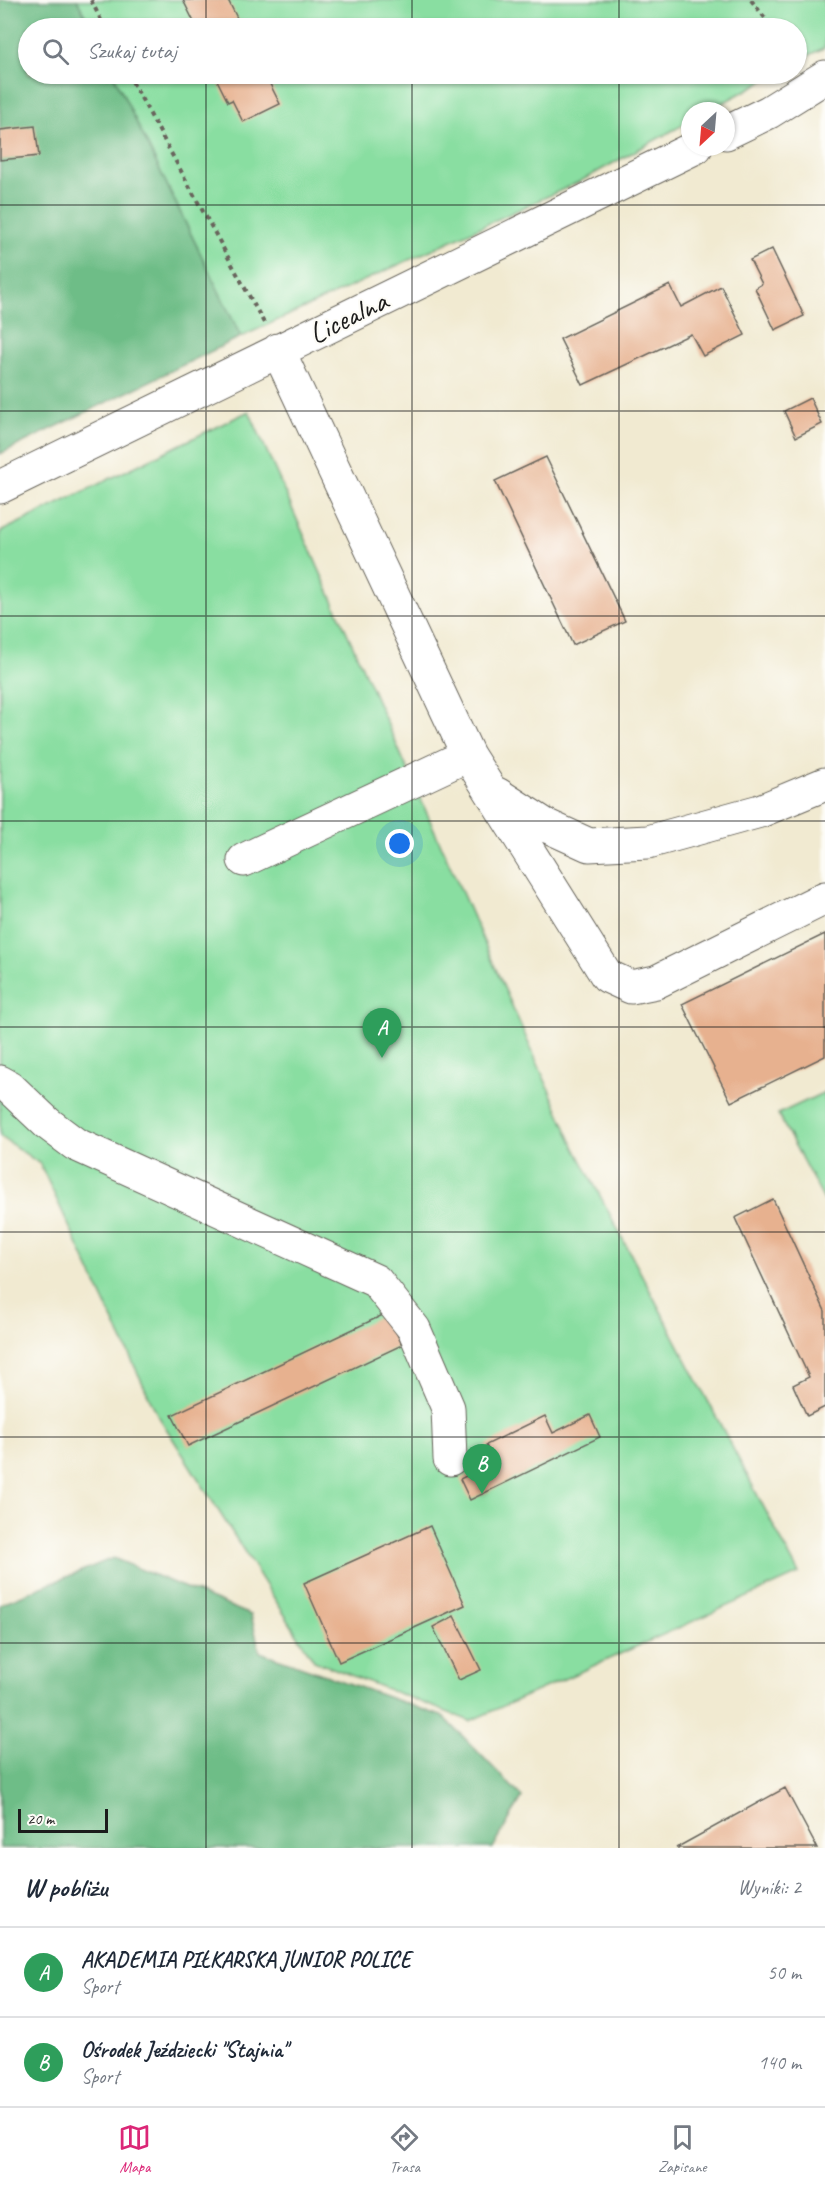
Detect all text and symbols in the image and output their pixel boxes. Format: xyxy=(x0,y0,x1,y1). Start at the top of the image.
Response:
search box xyxy=(18,18,807,84)
icon: search xyxy=(39,35,72,68)
text: Szukaj tutaj xyxy=(87,37,177,65)
north arrow xyxy=(681,102,735,156)
street label: Licealna xyxy=(302,281,395,352)
your location xyxy=(385,829,414,858)
pin: A xyxy=(362,1008,401,1058)
pin: B xyxy=(462,1444,502,1494)
scale bar xyxy=(18,1806,108,1834)
text: 20 m xyxy=(27,1809,54,1829)
text: W pobliżu xyxy=(24,1871,107,1904)
text: Wyniki: 2 xyxy=(738,1875,801,1900)
text: AKADEMIA PIŁKARSKA JUNIOR POLICE xyxy=(81,1946,411,1974)
text: A xyxy=(38,1960,49,1985)
text: 50 m xyxy=(767,1960,801,1985)
text: Sport xyxy=(81,1974,119,1999)
text: Ośrodek Jeździecki "Stajnia" xyxy=(81,2036,287,2064)
text: B xyxy=(38,2050,49,2075)
text: 140 m xyxy=(758,2050,801,2075)
text: Sport xyxy=(81,2064,119,2089)
tab: Mapa xyxy=(118,2121,151,2177)
tab: Trasa xyxy=(388,2121,421,2177)
tab: Zapisane xyxy=(658,2121,707,2177)

